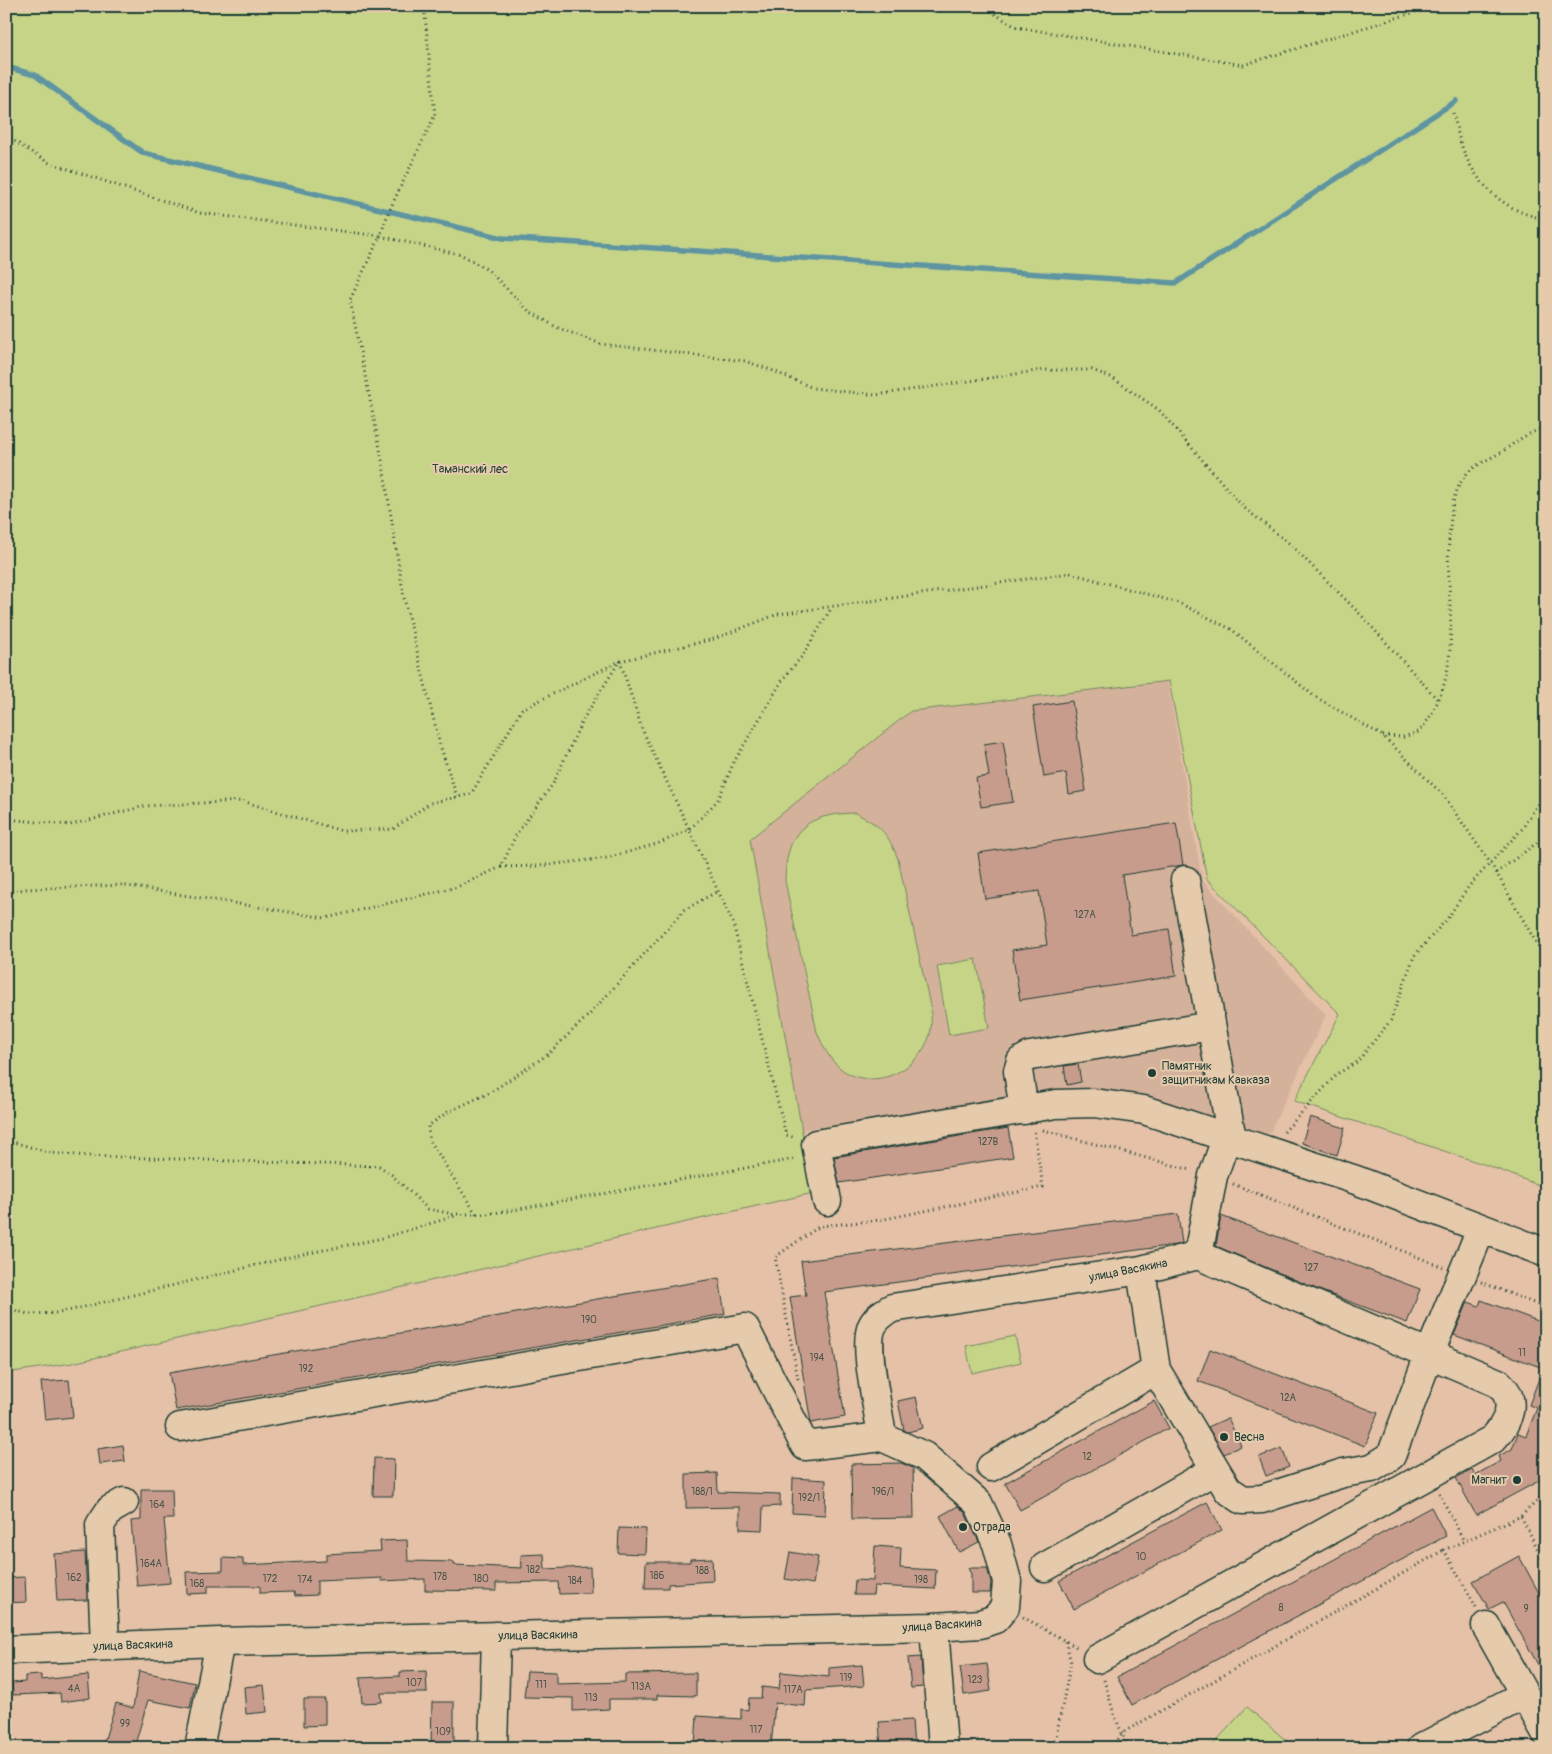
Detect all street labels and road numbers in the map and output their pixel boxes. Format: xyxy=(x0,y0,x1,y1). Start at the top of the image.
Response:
street label: улица Васякина xyxy=(1087,1255,1169,1286)
street label: улица Васякина xyxy=(901,1615,983,1636)
street label: улица Васякина xyxy=(497,1627,578,1644)
street label: улица Васякина xyxy=(92,1637,174,1654)

